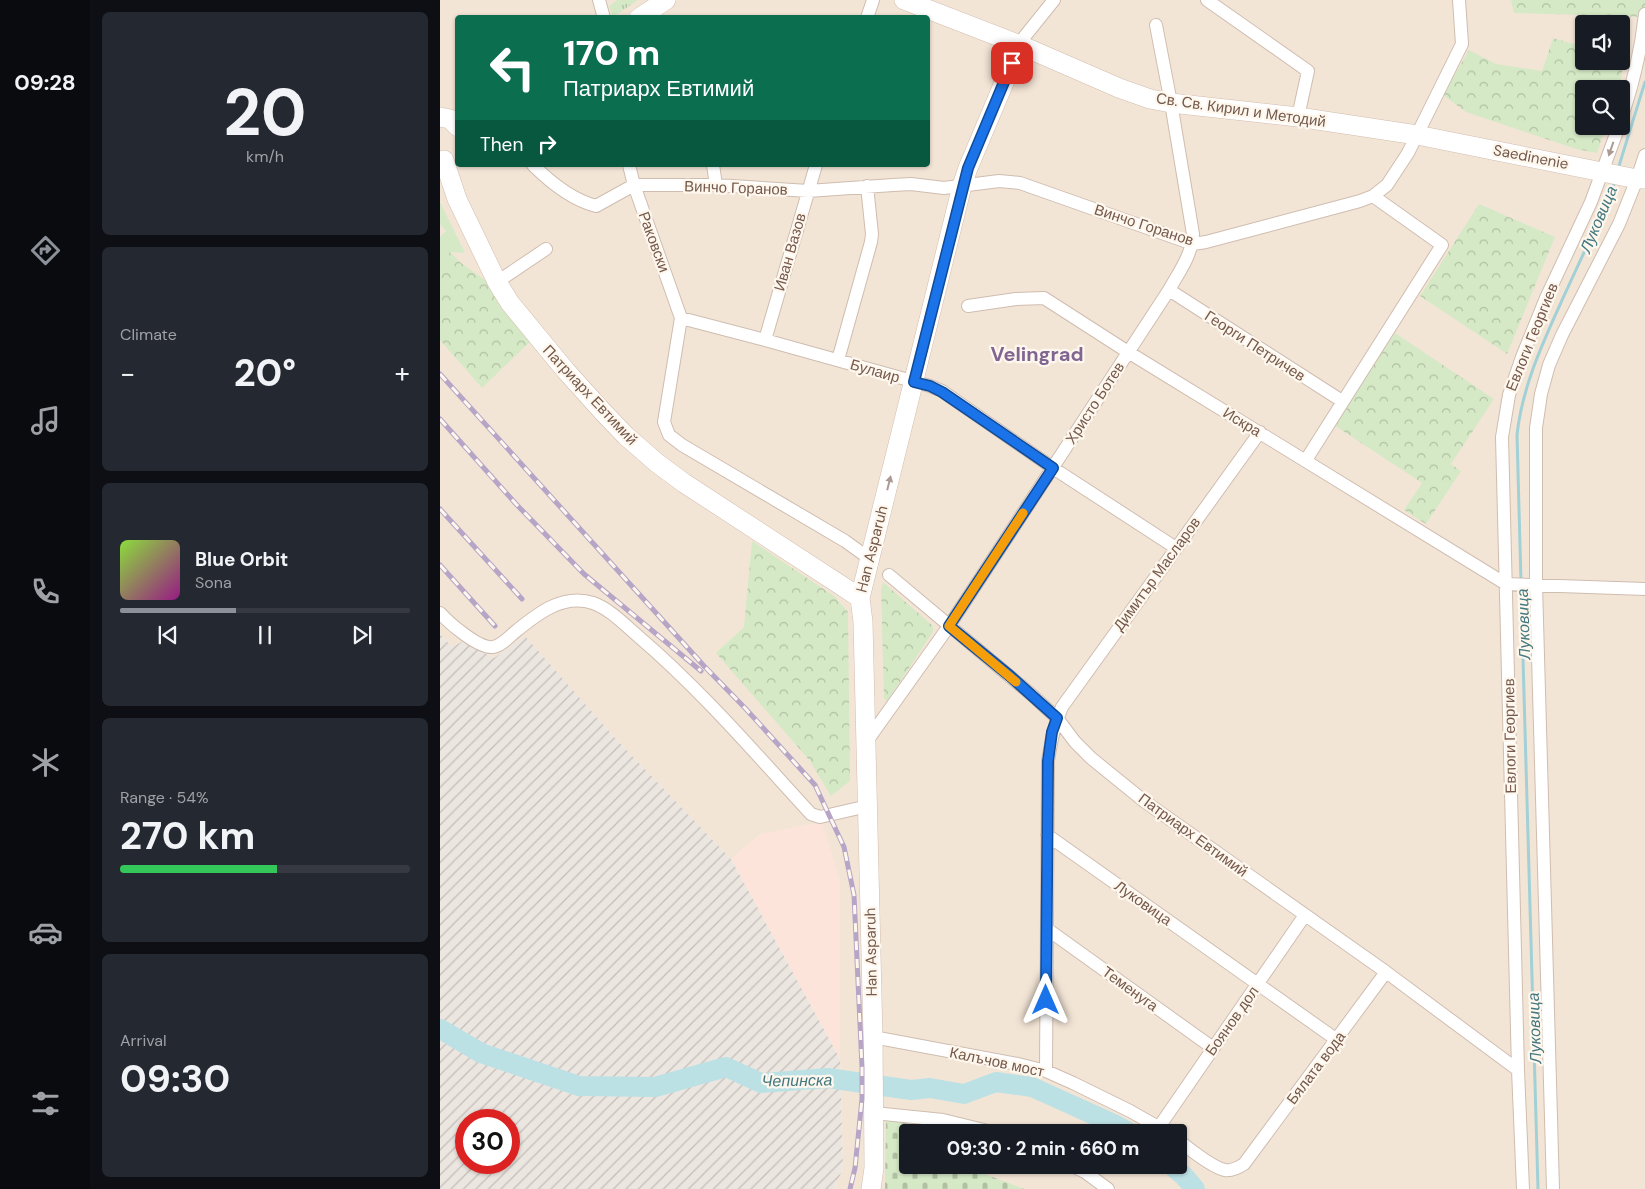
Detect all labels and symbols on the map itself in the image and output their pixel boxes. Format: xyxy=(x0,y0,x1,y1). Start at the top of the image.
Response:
pin xyxy=(991,42,1033,84)
street label: Св. Св. Кирил и Методий xyxy=(1155,88,1327,132)
street label: Saedinenie xyxy=(1492,140,1570,174)
one-way arrow xyxy=(1607,142,1615,157)
street label: Винчо Горанов xyxy=(684,176,788,200)
water label: Луковица xyxy=(1575,182,1622,257)
street label: Винчо Горанов xyxy=(1092,199,1196,251)
street label: Раковски xyxy=(634,209,674,275)
street label: Иван Вазов xyxy=(769,211,811,293)
street label: Евлоги Георгиев xyxy=(1501,280,1563,394)
street label: Георги Петричев xyxy=(1201,306,1309,386)
street label: Патриарх Евтимий xyxy=(538,341,642,449)
district label: Velingrad xyxy=(990,341,1084,367)
street label: Булаир xyxy=(848,354,902,388)
street label: Христо Ботев xyxy=(1061,358,1129,448)
street label: Искра xyxy=(1219,403,1266,442)
one-way arrow xyxy=(885,476,893,491)
street label: Han Asparuh xyxy=(852,504,892,594)
street label: Димитър Масларов xyxy=(1109,513,1205,635)
water label: Луковица xyxy=(1512,588,1535,661)
street label: Евлоги Георгиев xyxy=(1499,678,1521,794)
street label: Патриарх Евтимий xyxy=(1134,789,1252,881)
street label: Луковица xyxy=(1110,876,1176,930)
street label: Han Asparuh xyxy=(860,907,882,997)
street label: Теменуга xyxy=(1098,962,1163,1016)
position arrow xyxy=(1019,973,1071,1025)
street label: Боянов дол xyxy=(1201,982,1263,1060)
water label: Луковица xyxy=(1523,992,1546,1065)
street label: Бялата вода xyxy=(1282,1027,1350,1109)
street label: Калъчов мост xyxy=(948,1042,1046,1082)
water label: Чепинска xyxy=(762,1069,833,1092)
speed limit sign: 30 xyxy=(455,1109,520,1174)

